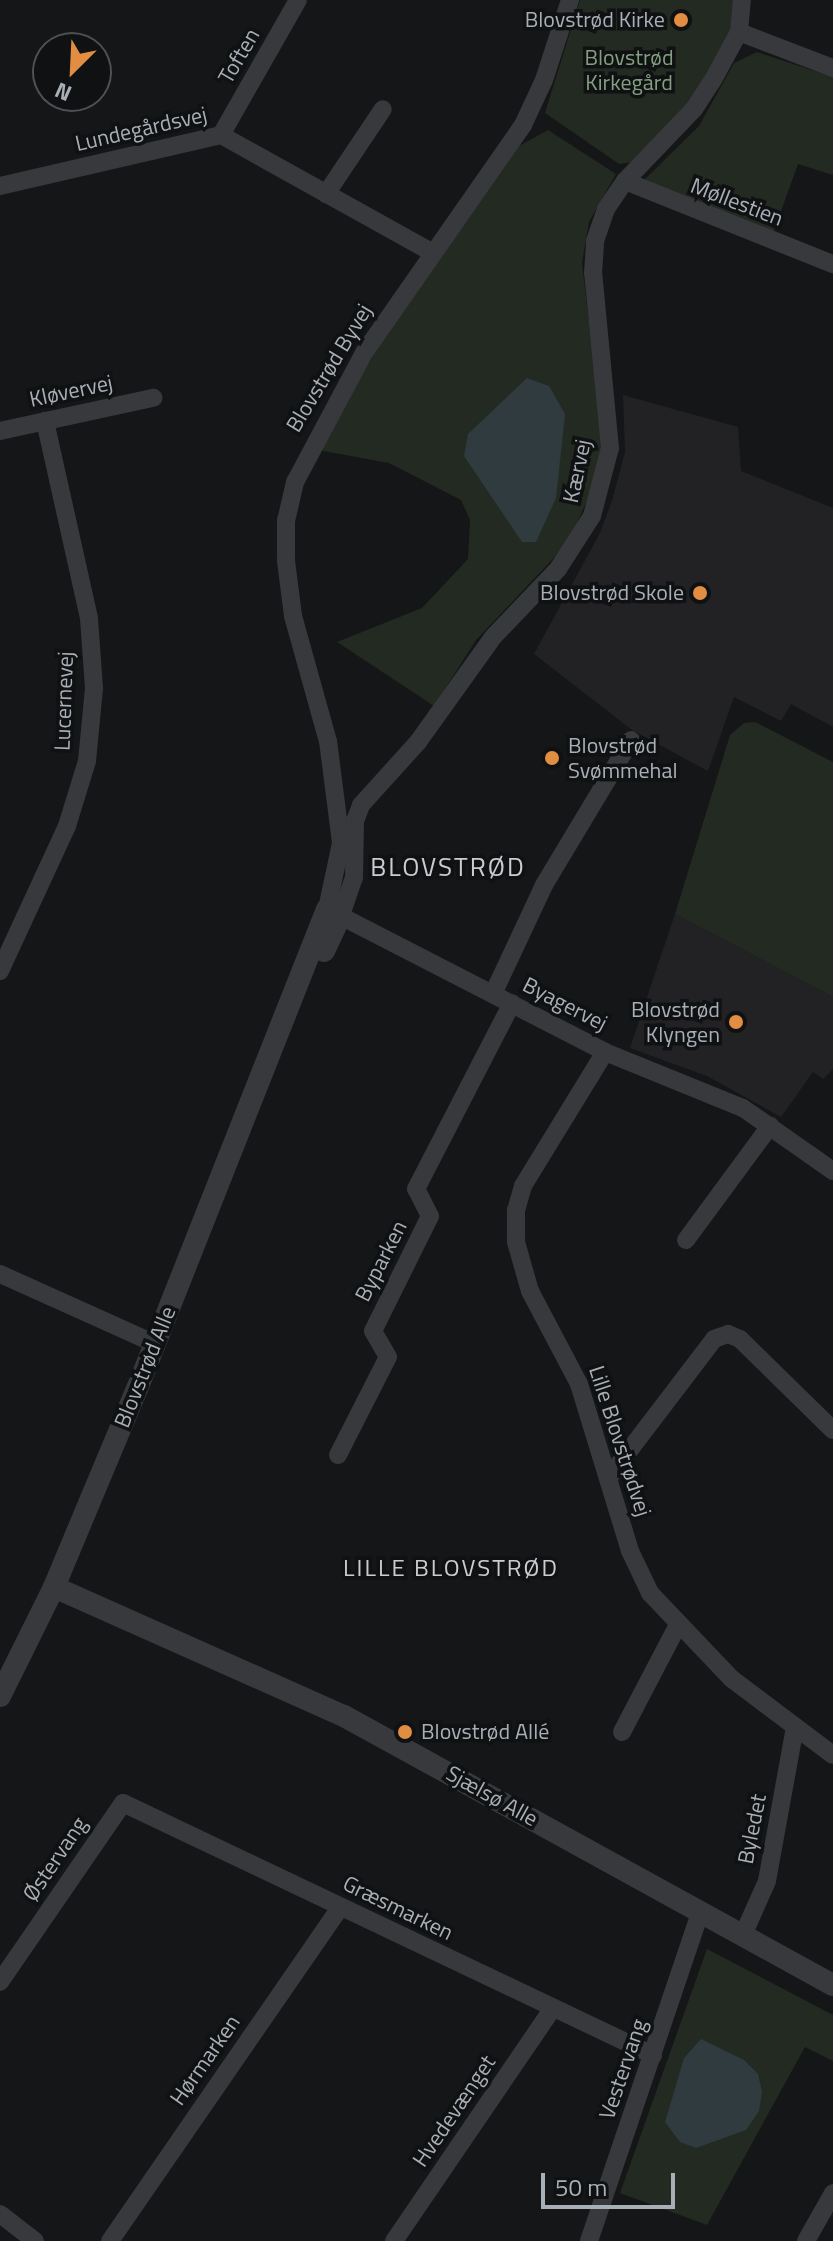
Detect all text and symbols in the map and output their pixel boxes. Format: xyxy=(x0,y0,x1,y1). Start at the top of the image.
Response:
place label: Blovstrød Kirke xyxy=(525,7,665,33)
marker: Blovstrød Kirke xyxy=(672,11,690,29)
street label: Toften xyxy=(213,24,265,88)
north arrow xyxy=(32,32,112,112)
park label: Blovstrød Kirkegård xyxy=(584,44,674,96)
text: N xyxy=(49,73,77,111)
street label: Lundegårdsvej xyxy=(73,101,209,157)
street label: Møllestien xyxy=(687,172,787,232)
street label: Blovstrød Byvej xyxy=(281,299,377,437)
street label: Kløvervej xyxy=(27,369,115,413)
street label: Kærvej xyxy=(557,437,597,505)
place label: Blovstrød Skole xyxy=(540,580,684,606)
marker: Blovstrød Skole xyxy=(691,584,709,602)
street label: Lucernevej xyxy=(49,651,79,751)
place label: Blovstrød Svømmehal xyxy=(568,732,678,784)
marker: Blovstrød Svømmehal xyxy=(543,749,561,767)
district label: BLOVSTRØD xyxy=(370,851,526,883)
street label: Byagervej xyxy=(518,972,612,1036)
place label: Blovstrød Klyngen xyxy=(631,996,720,1048)
marker: Blovstrød Klyngen xyxy=(727,1013,745,1031)
street label: Byparken xyxy=(349,1216,413,1306)
street label: Blovstrød Alle xyxy=(109,1303,181,1431)
street label: Lille Blovstrødvej xyxy=(583,1362,657,1520)
district label: LILLE BLOVSTRØD xyxy=(343,1554,559,1582)
place label: Blovstrød Allé xyxy=(421,1719,549,1745)
marker: Blovstrød Allé xyxy=(396,1723,414,1741)
street label: Sjælsø Alle xyxy=(442,1760,542,1832)
street label: Byledet xyxy=(732,1792,772,1866)
street label: Østervang xyxy=(17,1812,93,1906)
street label: Græsmarken xyxy=(339,1870,457,1946)
street label: Hørmarken xyxy=(164,2010,246,2110)
street label: Vestervang xyxy=(594,2015,652,2123)
street label: Hvedevænget xyxy=(407,2050,501,2172)
scale bar xyxy=(545,2157,679,2207)
text: 50 m xyxy=(555,2169,607,2205)

